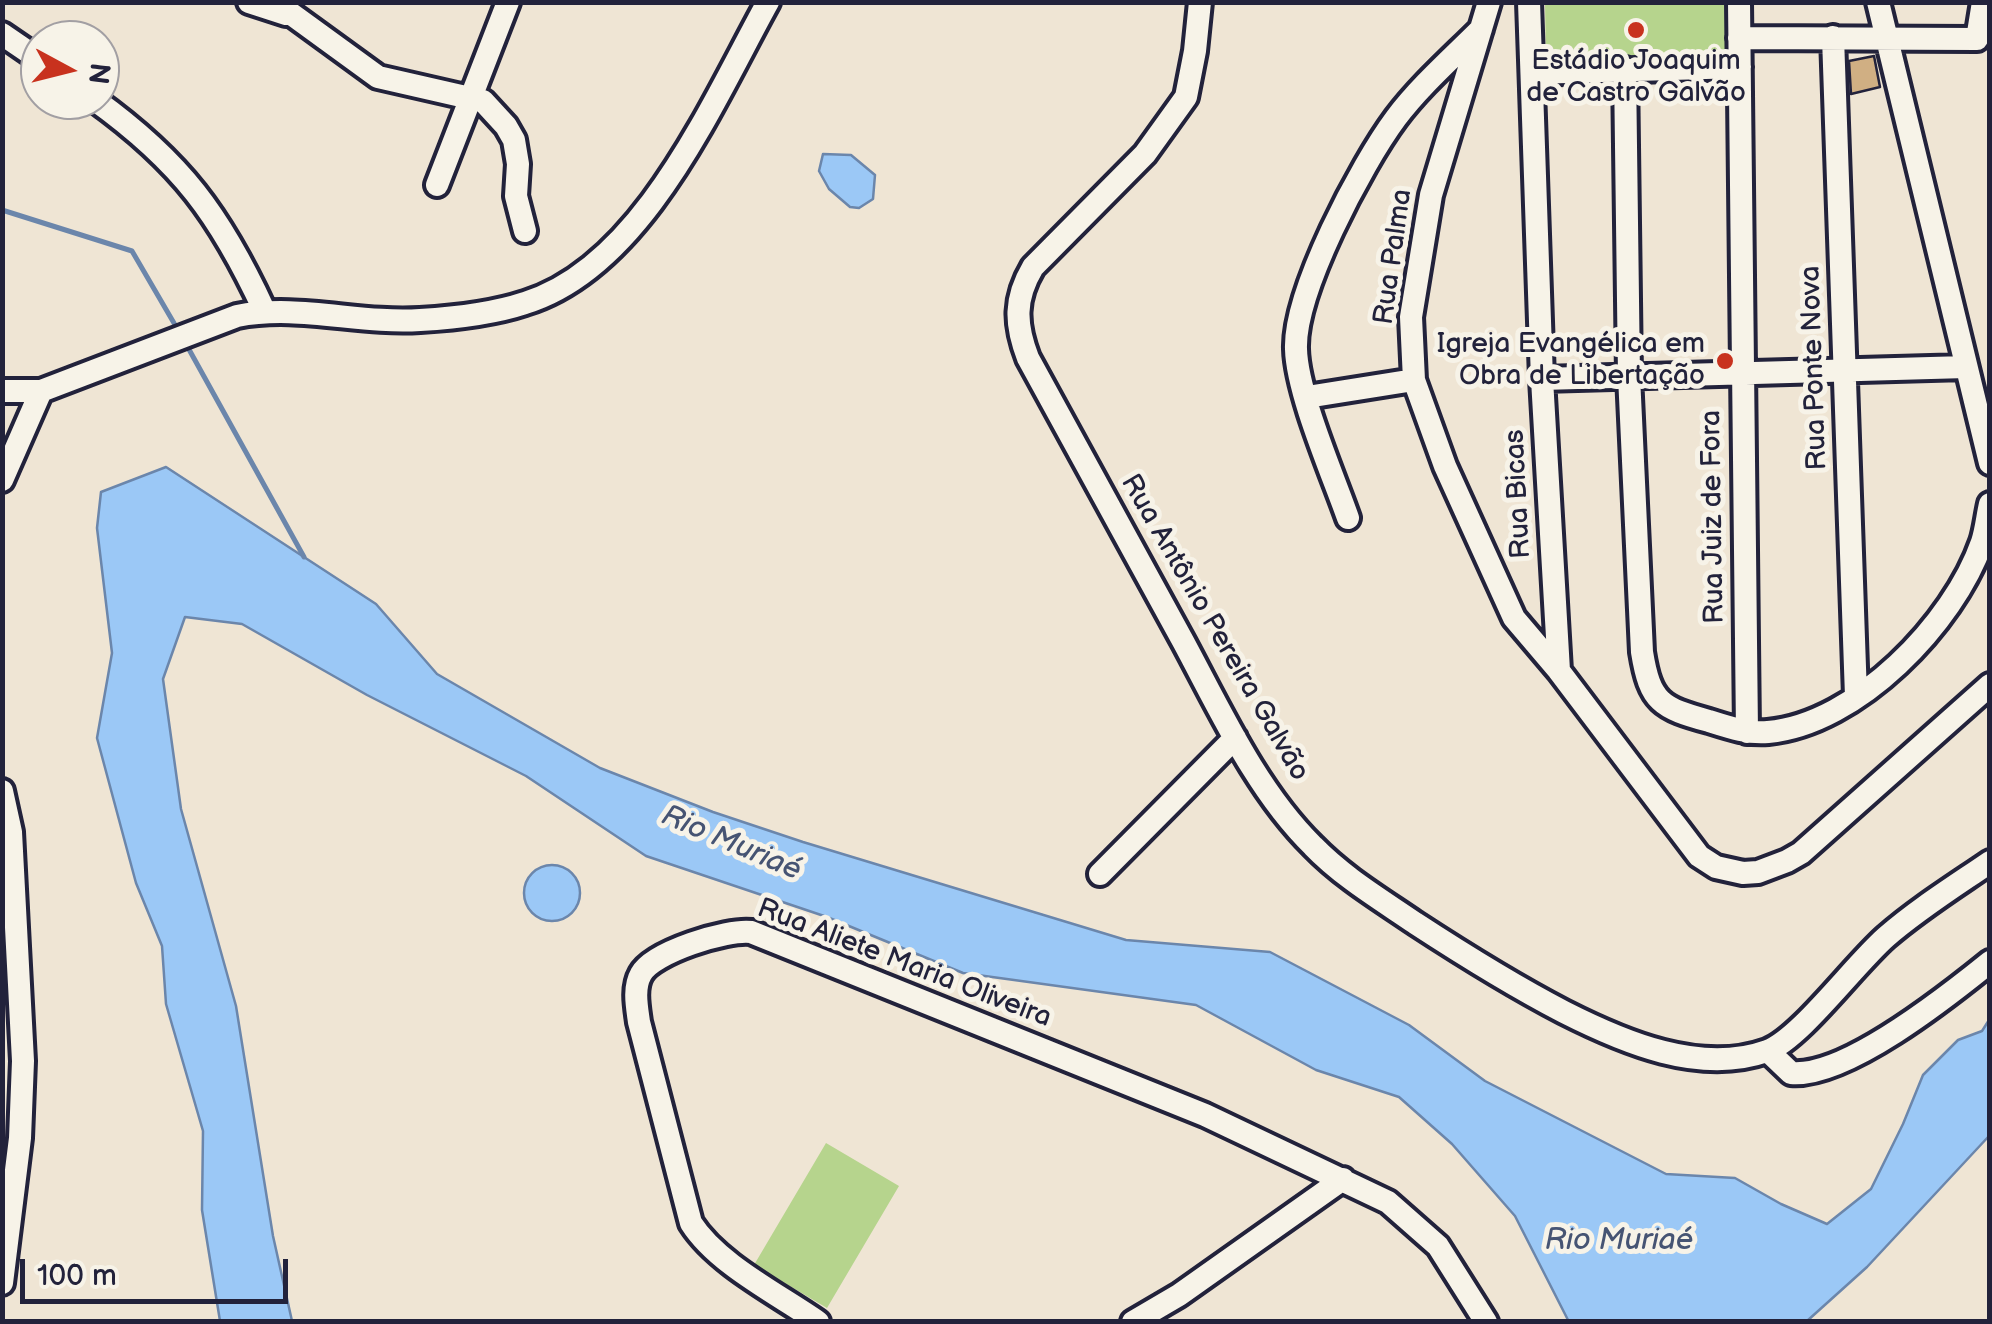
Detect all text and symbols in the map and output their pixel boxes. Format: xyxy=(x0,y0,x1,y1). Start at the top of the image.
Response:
marker: Estádio Joaquim de Castro Galvão xyxy=(1625,19,1647,41)
north arrow xyxy=(20,20,120,120)
place label: Estádio Joaquim de Castro Galvão xyxy=(1526,45,1746,111)
text: N xyxy=(81,61,116,86)
street label: Rua Palma xyxy=(1368,187,1420,327)
street label: Rua Ponte Nova xyxy=(1795,265,1835,471)
place label: Igreja Evangélica em Obra de Libertação xyxy=(1437,328,1705,394)
marker: Igreja Evangélica em Obra de Libertação xyxy=(1714,350,1736,372)
street label: Rua Juiz de Fora xyxy=(1695,410,1733,624)
street label: Rua Bicas xyxy=(1499,429,1539,559)
street label: Rua Antônio Pereira Galvão xyxy=(1112,469,1316,787)
water label: Rio Muriaé xyxy=(656,798,806,890)
street label: Rua Aliete Maria Oliveira xyxy=(752,892,1056,1036)
water label: Rio Muriaé xyxy=(1545,1223,1693,1259)
scale bar xyxy=(25,1239,292,1301)
text: 100 m xyxy=(37,1258,117,1294)

